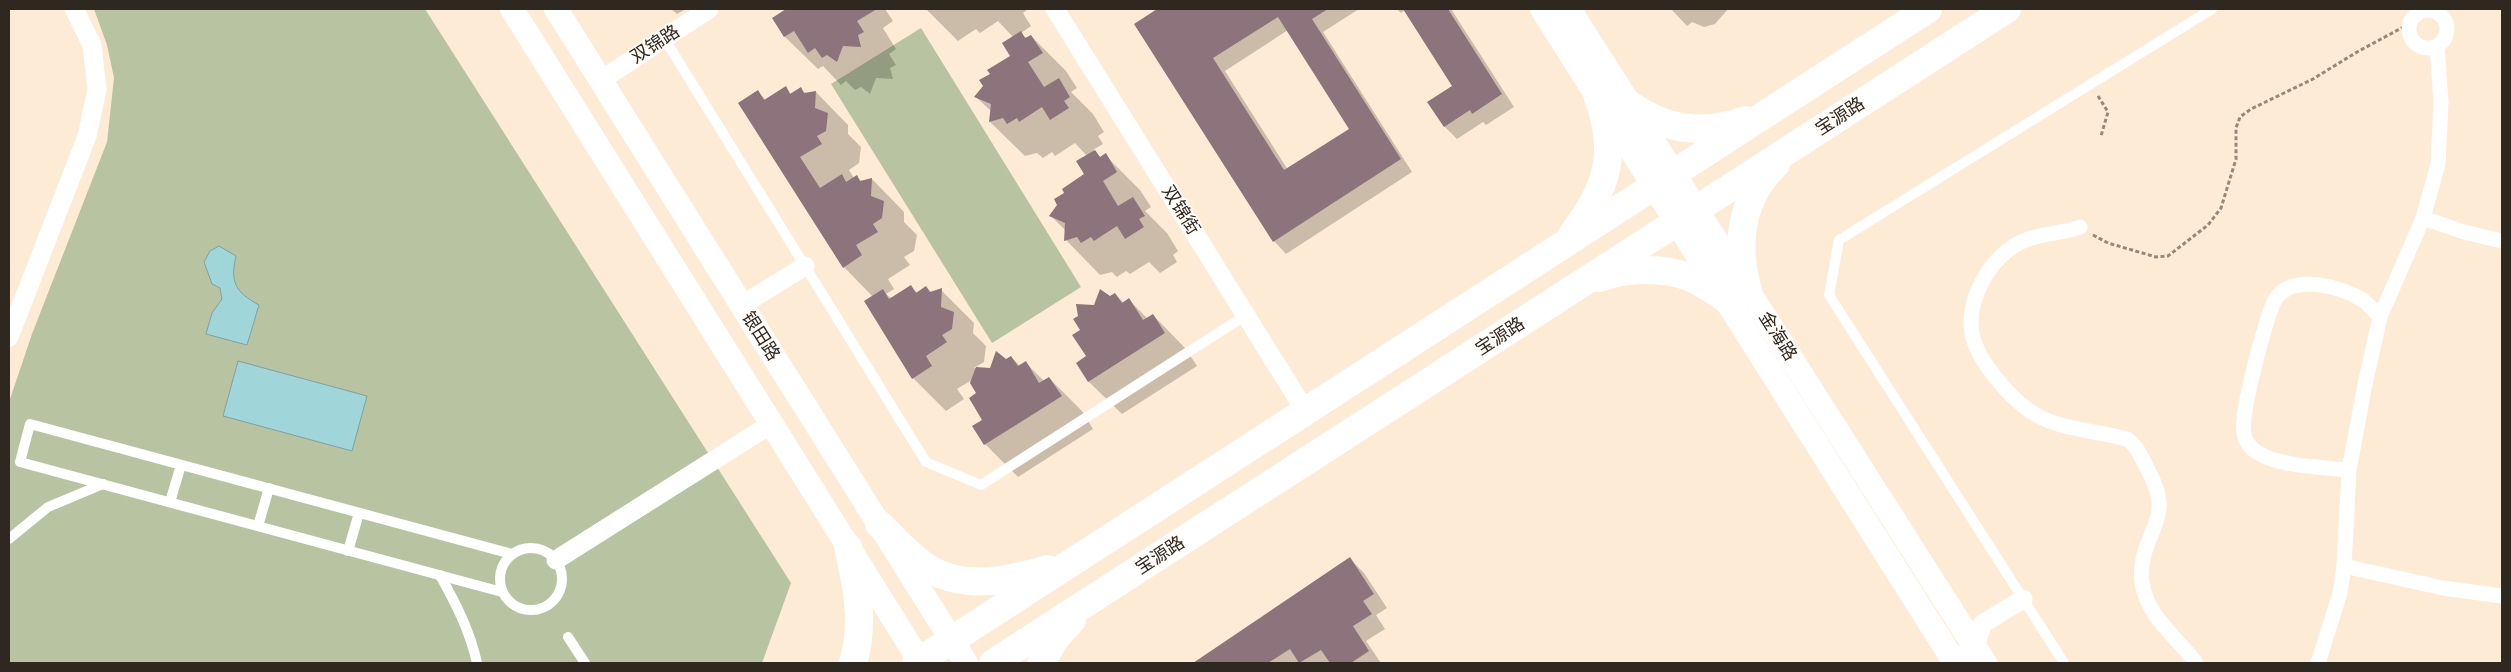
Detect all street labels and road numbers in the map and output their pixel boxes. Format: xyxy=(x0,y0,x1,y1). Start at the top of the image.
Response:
street label: 双锦路 xyxy=(626,19,685,70)
street label: 宝源路 xyxy=(1811,91,1870,142)
street label: 双锦街 xyxy=(1156,181,1205,240)
street label: 银田路 xyxy=(736,307,785,366)
street label: 金海路 xyxy=(1753,307,1802,366)
street label: 宝源路 xyxy=(1471,311,1530,362)
street label: 宝源路 xyxy=(1131,530,1190,581)

